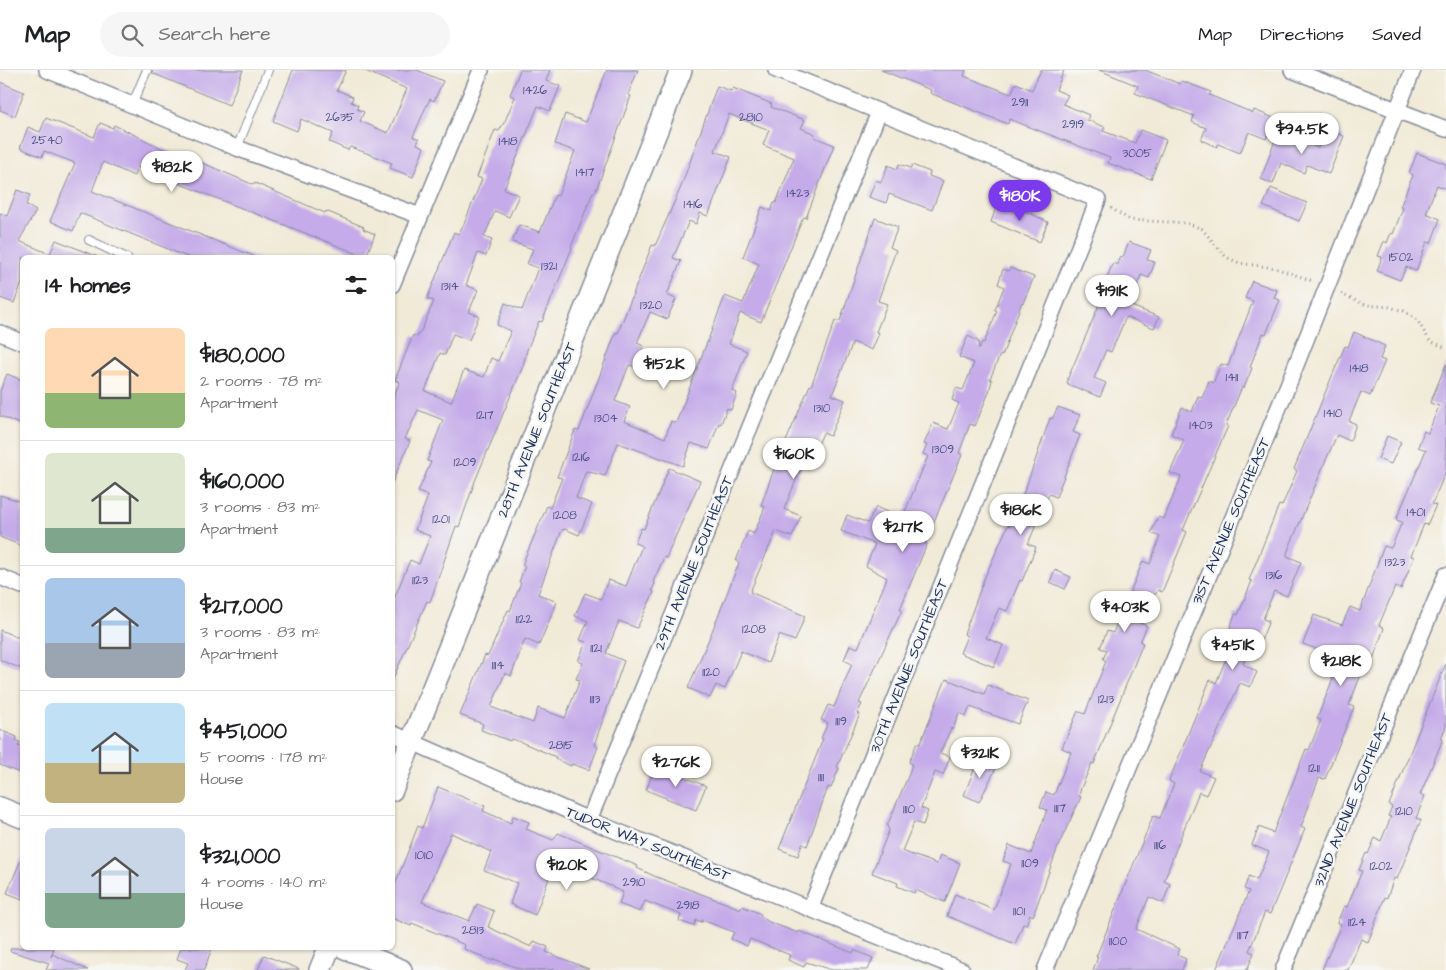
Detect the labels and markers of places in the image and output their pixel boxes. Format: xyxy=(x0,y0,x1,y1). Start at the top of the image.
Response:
pin: $94.5K xyxy=(1261,112,1343,155)
pin: $182K xyxy=(137,150,207,193)
pin: $180K xyxy=(985,180,1055,222)
pin: $191K xyxy=(1077,274,1147,317)
pin: $152K xyxy=(629,348,699,390)
pin: $160K xyxy=(759,438,829,480)
pin: $186K xyxy=(986,494,1056,536)
pin: $217K xyxy=(868,510,938,553)
pin: $403K xyxy=(1090,590,1160,633)
pin: $451K xyxy=(1198,628,1268,671)
pin: $218K xyxy=(1306,644,1376,687)
pin: $321K xyxy=(945,736,1015,779)
pin: $276K xyxy=(641,746,711,788)
pin: $120K xyxy=(532,848,602,891)

